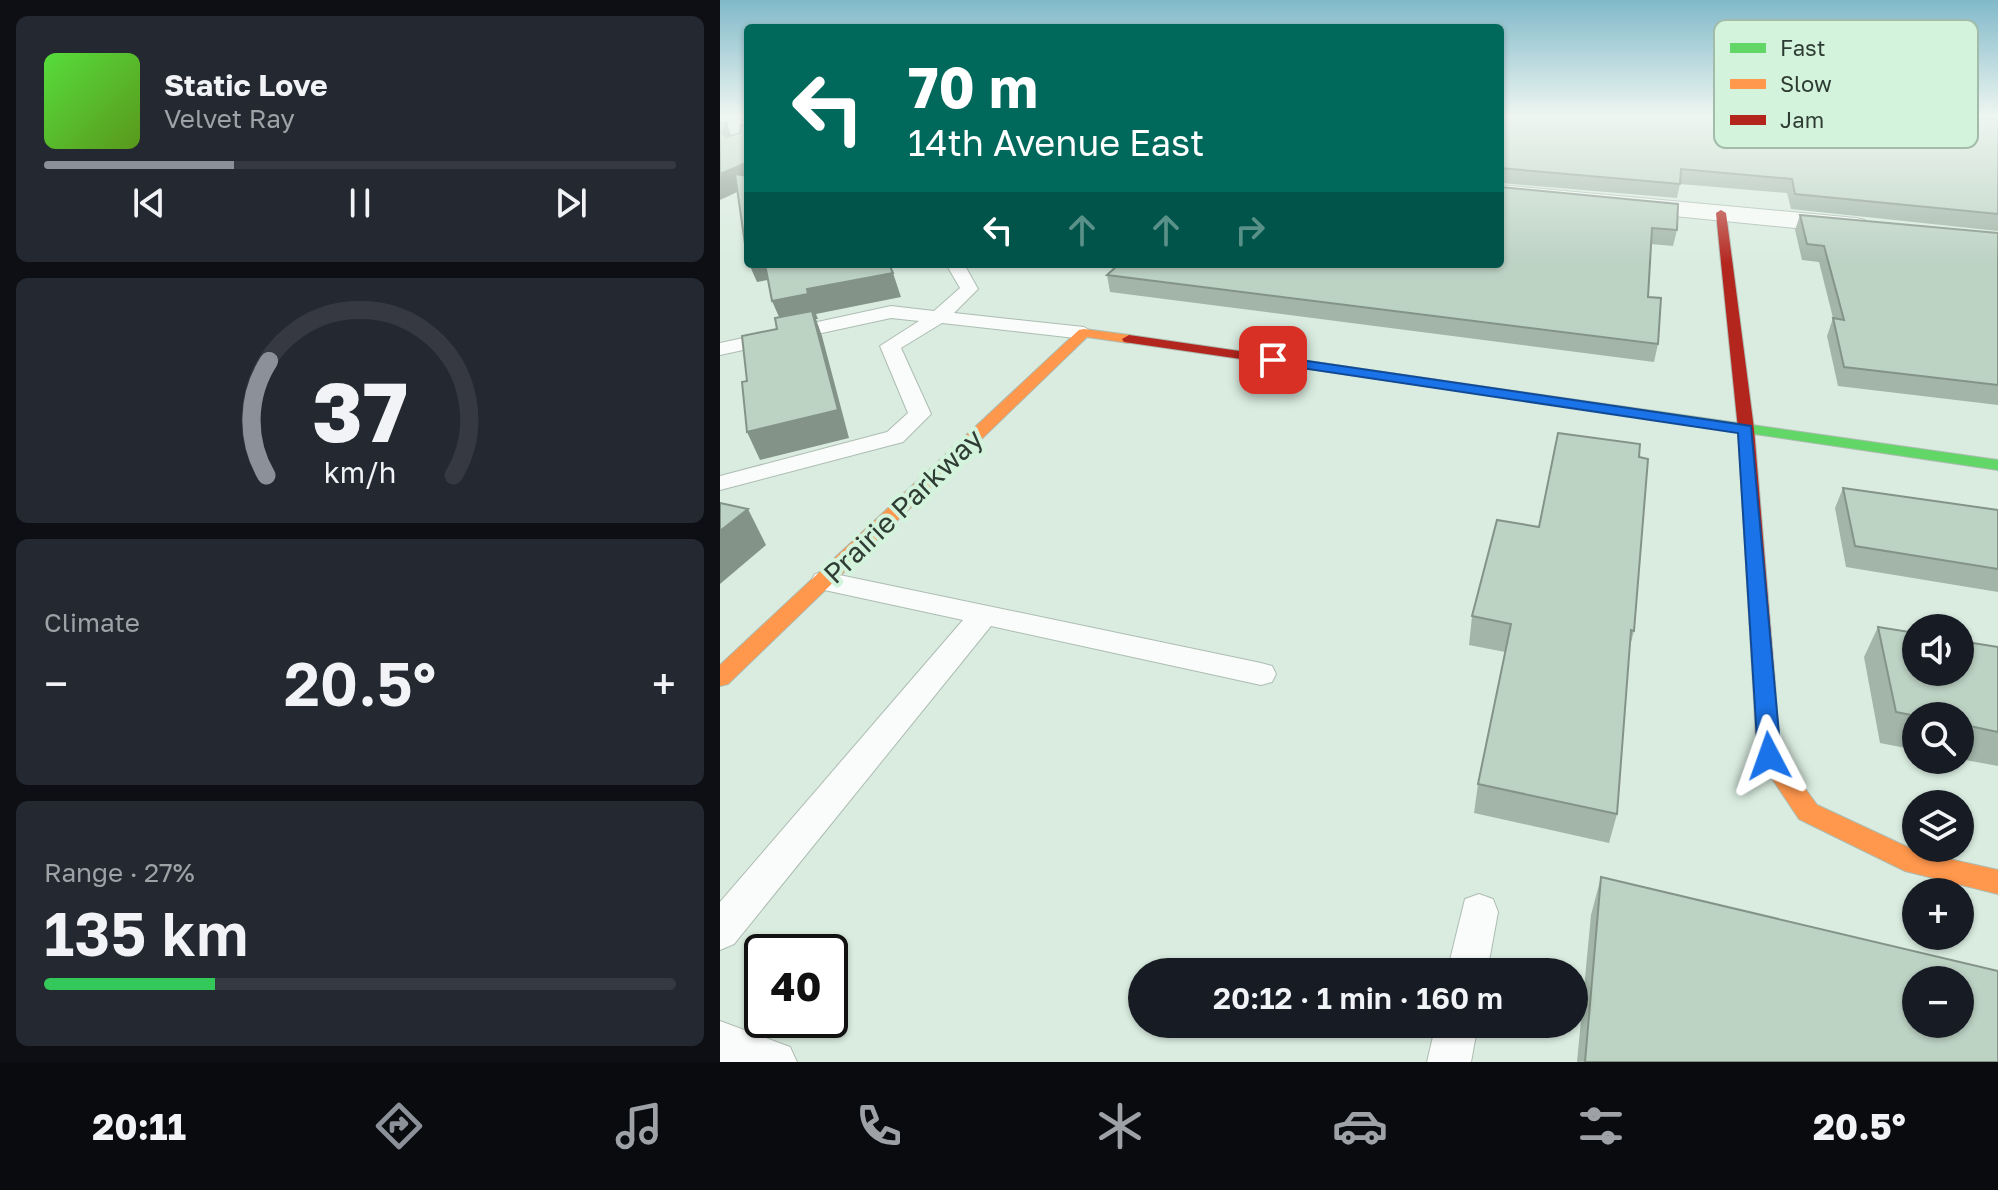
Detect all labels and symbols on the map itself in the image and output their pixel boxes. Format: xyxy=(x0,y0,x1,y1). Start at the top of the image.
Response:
legend xyxy=(1714,20,1978,148)
text: Fast xyxy=(1780,34,1826,61)
text: Slow xyxy=(1780,70,1832,97)
text: Jam xyxy=(1780,106,1824,133)
pin xyxy=(1239,326,1307,394)
street label: Prairie Parkway xyxy=(816,421,989,590)
position arrow xyxy=(1727,714,1811,798)
speed limit sign: 40 xyxy=(744,934,848,1038)

